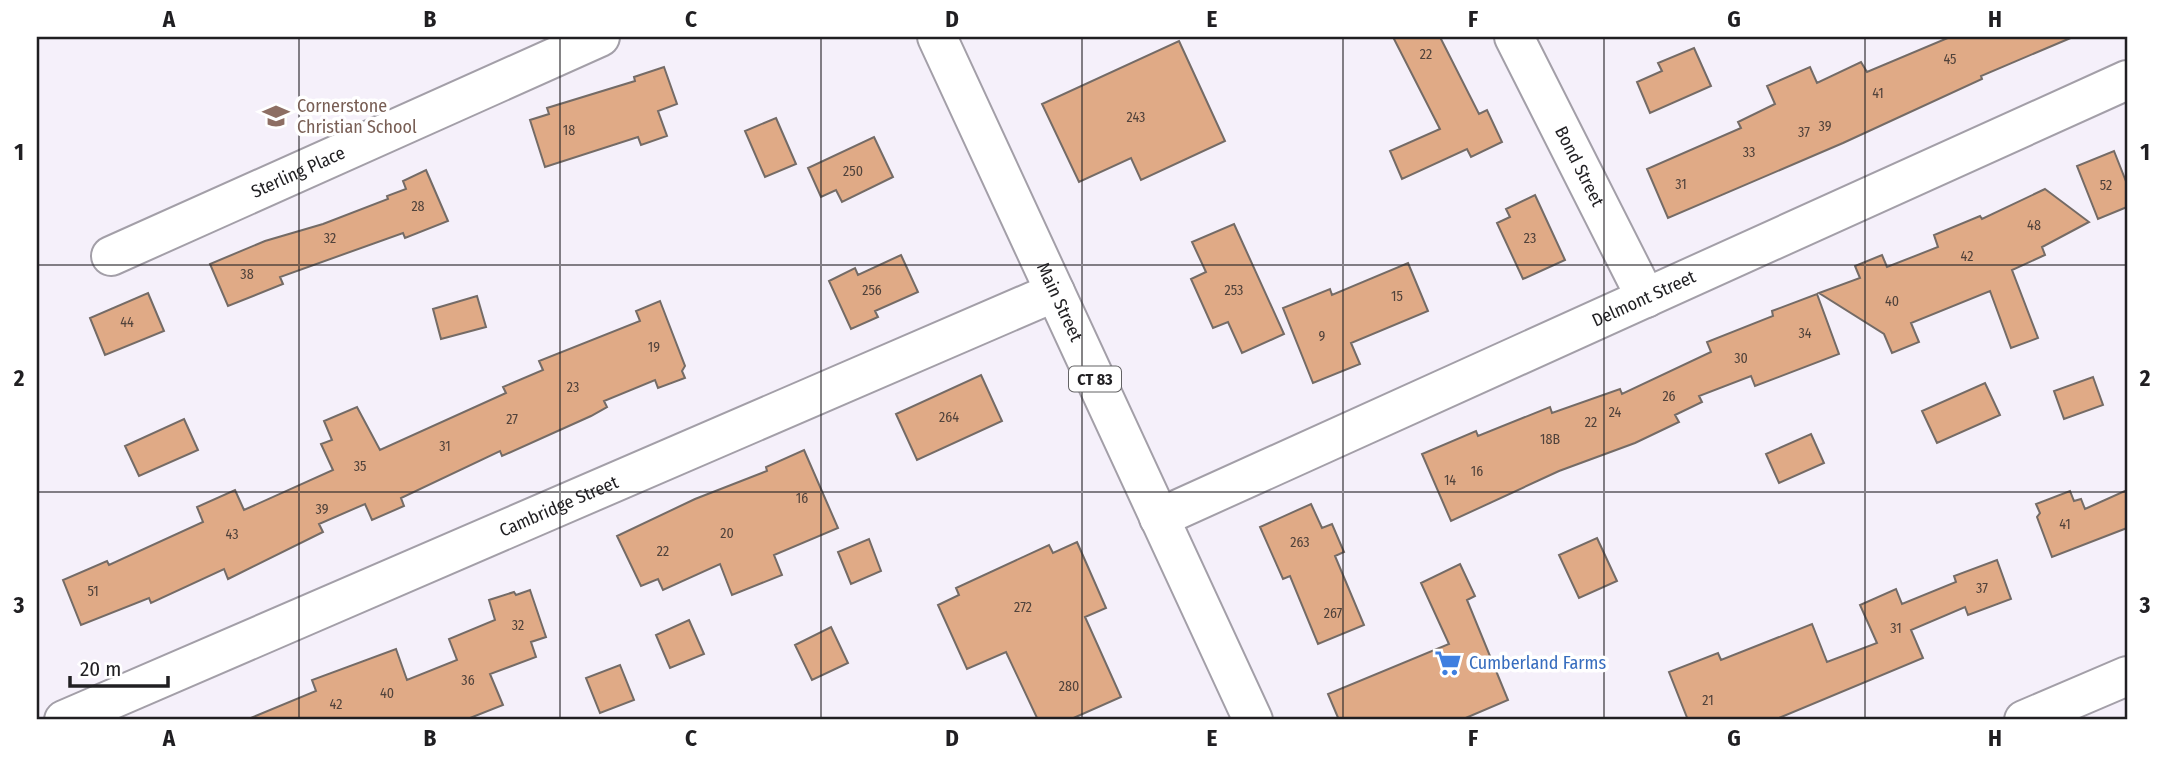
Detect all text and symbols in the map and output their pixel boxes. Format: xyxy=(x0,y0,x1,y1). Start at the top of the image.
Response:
text: A xyxy=(162,5,176,33)
text: B xyxy=(424,5,437,33)
text: C xyxy=(685,5,697,33)
text: D xyxy=(945,5,959,33)
text: E xyxy=(1207,5,1218,33)
text: F xyxy=(1468,5,1478,33)
text: G xyxy=(1727,5,1741,33)
text: H xyxy=(1988,5,2002,33)
house number: 22 xyxy=(1420,46,1432,63)
house number: 45 xyxy=(1943,51,1957,68)
house number: 41 xyxy=(1872,85,1884,102)
place label: Cornerstone Christian School xyxy=(297,95,417,138)
school or university icon: Cornerstone Christian School xyxy=(261,101,291,131)
house number: 243 xyxy=(1127,109,1145,126)
house number: 39 xyxy=(1819,118,1832,135)
house number: 18 xyxy=(563,122,575,139)
street label: Bond Street xyxy=(1550,123,1609,210)
house number: 37 xyxy=(1798,124,1810,141)
text: 1 xyxy=(14,138,24,166)
text: 1 xyxy=(2140,138,2150,166)
street label: Sterling Place xyxy=(248,142,348,203)
house number: 33 xyxy=(1743,144,1755,161)
house number: 250 xyxy=(843,163,863,180)
house number: 31 xyxy=(1675,176,1687,193)
house number: 52 xyxy=(2100,177,2112,194)
house number: 28 xyxy=(411,198,425,215)
house number: 48 xyxy=(2027,217,2041,234)
house number: 32 xyxy=(324,230,336,247)
house number: 23 xyxy=(1524,230,1536,247)
house number: 42 xyxy=(1961,248,1973,265)
street label: Main Street xyxy=(1032,259,1087,345)
house number: 38 xyxy=(240,266,254,283)
street label: Delmont Street xyxy=(1588,266,1699,332)
house number: 256 xyxy=(862,282,882,299)
house number: 253 xyxy=(1225,282,1243,299)
house number: 15 xyxy=(1391,288,1403,305)
house number: 40 xyxy=(1885,293,1899,310)
house number: 44 xyxy=(120,314,134,331)
house number: 34 xyxy=(1798,325,1812,342)
house number: 9 xyxy=(1319,328,1326,345)
house number: 19 xyxy=(648,339,660,356)
house number: 30 xyxy=(1734,350,1748,367)
text: 2 xyxy=(13,364,25,392)
text: 2 xyxy=(2139,364,2151,392)
road number: CT 83 xyxy=(1069,366,1121,392)
house number: 23 xyxy=(567,379,579,396)
house number: 26 xyxy=(1662,388,1676,405)
house number: 24 xyxy=(1609,404,1622,421)
house number: 264 xyxy=(939,409,959,426)
house number: 27 xyxy=(506,411,518,428)
house number: 22 xyxy=(1585,414,1597,431)
house number: 18B xyxy=(1540,431,1560,448)
house number: 31 xyxy=(439,438,451,455)
house number: 35 xyxy=(354,458,366,475)
house number: 16 xyxy=(1471,463,1483,480)
street label: Cambridge Street xyxy=(496,471,622,542)
house number: 14 xyxy=(1444,472,1456,489)
house number: 16 xyxy=(796,490,808,507)
house number: 39 xyxy=(316,501,329,518)
house number: 41 xyxy=(2059,516,2071,533)
house number: 20 xyxy=(720,525,734,542)
house number: 43 xyxy=(226,526,238,543)
house number: 263 xyxy=(1290,534,1310,551)
house number: 22 xyxy=(657,543,669,560)
house number: 37 xyxy=(1976,580,1988,597)
house number: 51 xyxy=(87,583,99,600)
text: 3 xyxy=(13,591,25,619)
text: 3 xyxy=(2139,591,2151,619)
house number: 272 xyxy=(1014,599,1032,616)
house number: 267 xyxy=(1324,605,1343,622)
house number: 32 xyxy=(512,617,524,634)
house number: 31 xyxy=(1890,620,1902,637)
scale bar xyxy=(70,645,168,689)
supermarket icon: Cumberland Farms xyxy=(1433,648,1463,678)
place label: Cumberland Farms xyxy=(1469,652,1606,674)
text: 20 m xyxy=(80,656,121,682)
house number: 36 xyxy=(461,672,475,689)
house number: 280 xyxy=(1059,678,1079,695)
house number: 40 xyxy=(380,685,394,702)
house number: 21 xyxy=(1702,692,1714,709)
house number: 42 xyxy=(330,696,342,713)
text: A xyxy=(162,724,176,752)
text: B xyxy=(424,724,437,752)
text: C xyxy=(685,724,697,752)
text: D xyxy=(945,724,959,752)
text: E xyxy=(1207,724,1218,752)
text: F xyxy=(1468,724,1478,752)
text: G xyxy=(1727,724,1741,752)
text: H xyxy=(1988,724,2002,752)

